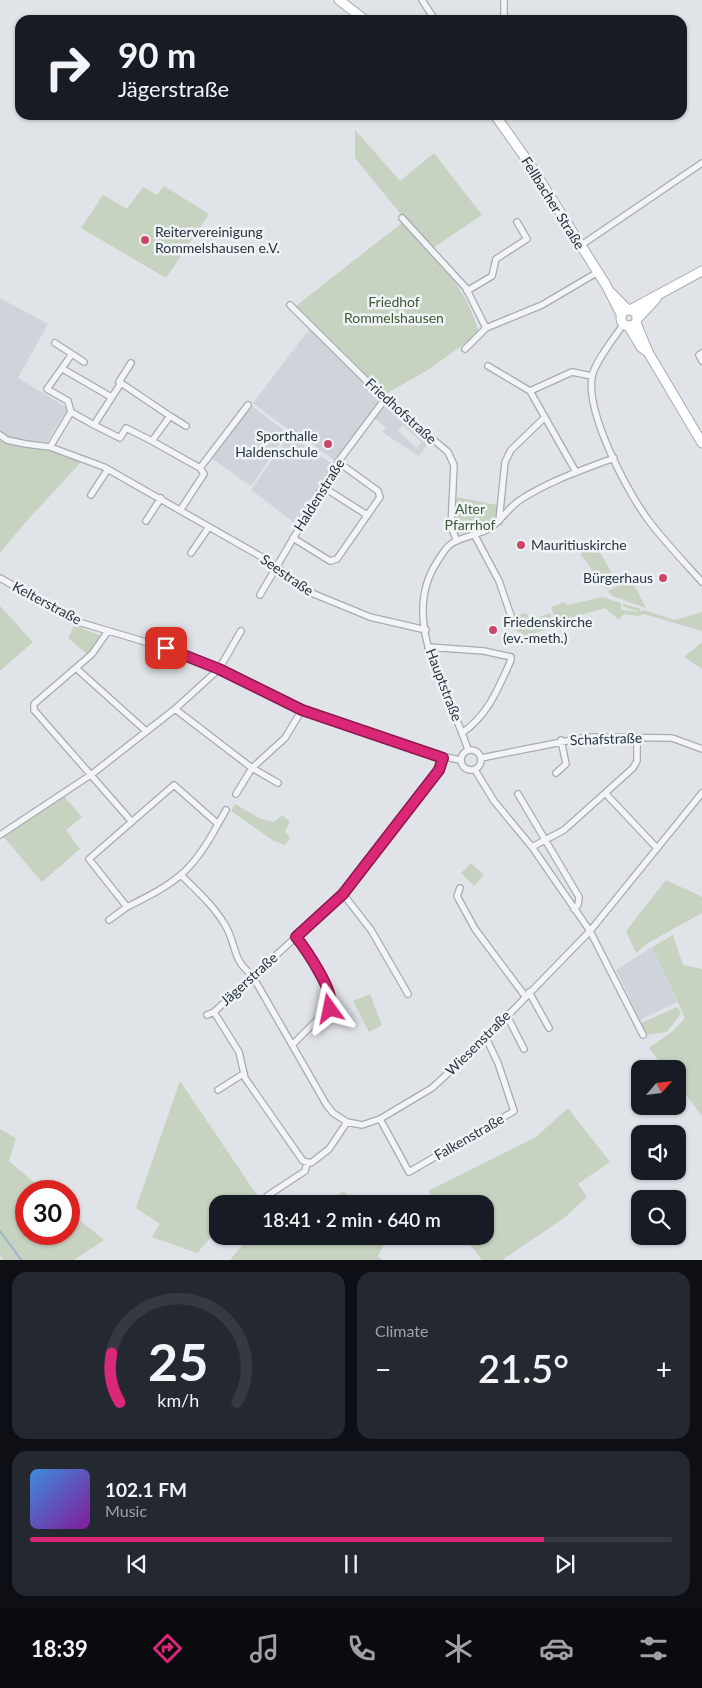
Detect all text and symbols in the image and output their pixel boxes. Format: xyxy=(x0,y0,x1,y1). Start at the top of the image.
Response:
text: 90 m xyxy=(118,33,196,75)
icon: right xyxy=(35,35,100,100)
text: Jägerstraße xyxy=(118,75,229,102)
street label: Fellbacher Straße xyxy=(518,153,589,252)
place label: Reitervereinigung Rommelshausen e.V. xyxy=(155,223,280,256)
marker: Reitervereinigung Rommelshausen e.V. xyxy=(139,234,151,246)
park label: Friedhof Rommelshausen xyxy=(344,293,444,326)
street label: Friedhofstraße xyxy=(362,374,440,447)
place label: Sporthalle Haldenschule xyxy=(235,427,318,460)
marker: Sporthalle Haldenschule xyxy=(322,438,334,450)
street label: Haldenstraße xyxy=(290,455,348,534)
park label: Alter Pfarrhof xyxy=(445,500,496,533)
place label: Mauritiuskirche xyxy=(531,536,627,553)
marker: Mauritiuskirche xyxy=(515,539,527,551)
street label: Seestraße xyxy=(257,550,317,599)
place label: Bürgerhaus xyxy=(583,569,653,586)
marker: Bürgerhaus xyxy=(657,572,669,584)
street label: Kelterstraße xyxy=(10,577,85,628)
place label: Friedenskirche (ev.-meth.) xyxy=(503,613,592,646)
marker: Friedenskirche (ev.-meth.) xyxy=(487,624,499,636)
pin xyxy=(145,627,187,669)
icon: arrive xyxy=(152,634,180,662)
street label: Hauptstraße xyxy=(423,646,466,724)
street label: Schafstraße xyxy=(570,729,642,748)
street label: Jägerstraße xyxy=(217,949,281,1009)
position arrow xyxy=(303,982,355,1034)
street label: Wiesenstraße xyxy=(442,1007,514,1079)
north arrow xyxy=(631,1060,686,1115)
map controls xyxy=(631,1060,686,1245)
street label: Falkenstraße xyxy=(431,1110,507,1163)
button: sound xyxy=(631,1125,686,1180)
speed limit sign: 30 xyxy=(15,1180,80,1245)
button: search xyxy=(631,1190,686,1245)
text: 18:41 · 2 min · 640 m xyxy=(262,1208,441,1231)
text: Climate xyxy=(375,1321,428,1340)
text: 25 xyxy=(148,1330,209,1392)
text: 21.5° xyxy=(478,1345,569,1391)
text: − xyxy=(375,1352,391,1386)
text: + xyxy=(656,1352,672,1386)
text: km/h xyxy=(158,1389,199,1411)
text: 102.1 FM xyxy=(105,1478,187,1501)
text: Music xyxy=(105,1501,147,1520)
icon: previous xyxy=(123,1550,151,1578)
icon: pause xyxy=(337,1550,365,1578)
icon: next xyxy=(551,1550,579,1578)
icon: directions xyxy=(150,1631,185,1666)
icon: music xyxy=(247,1631,282,1666)
icon: phone xyxy=(344,1631,379,1666)
icon: climate xyxy=(441,1631,476,1666)
icon: car xyxy=(539,1631,574,1666)
icon: filters xyxy=(636,1631,671,1666)
text: 18:39 xyxy=(31,1635,88,1662)

